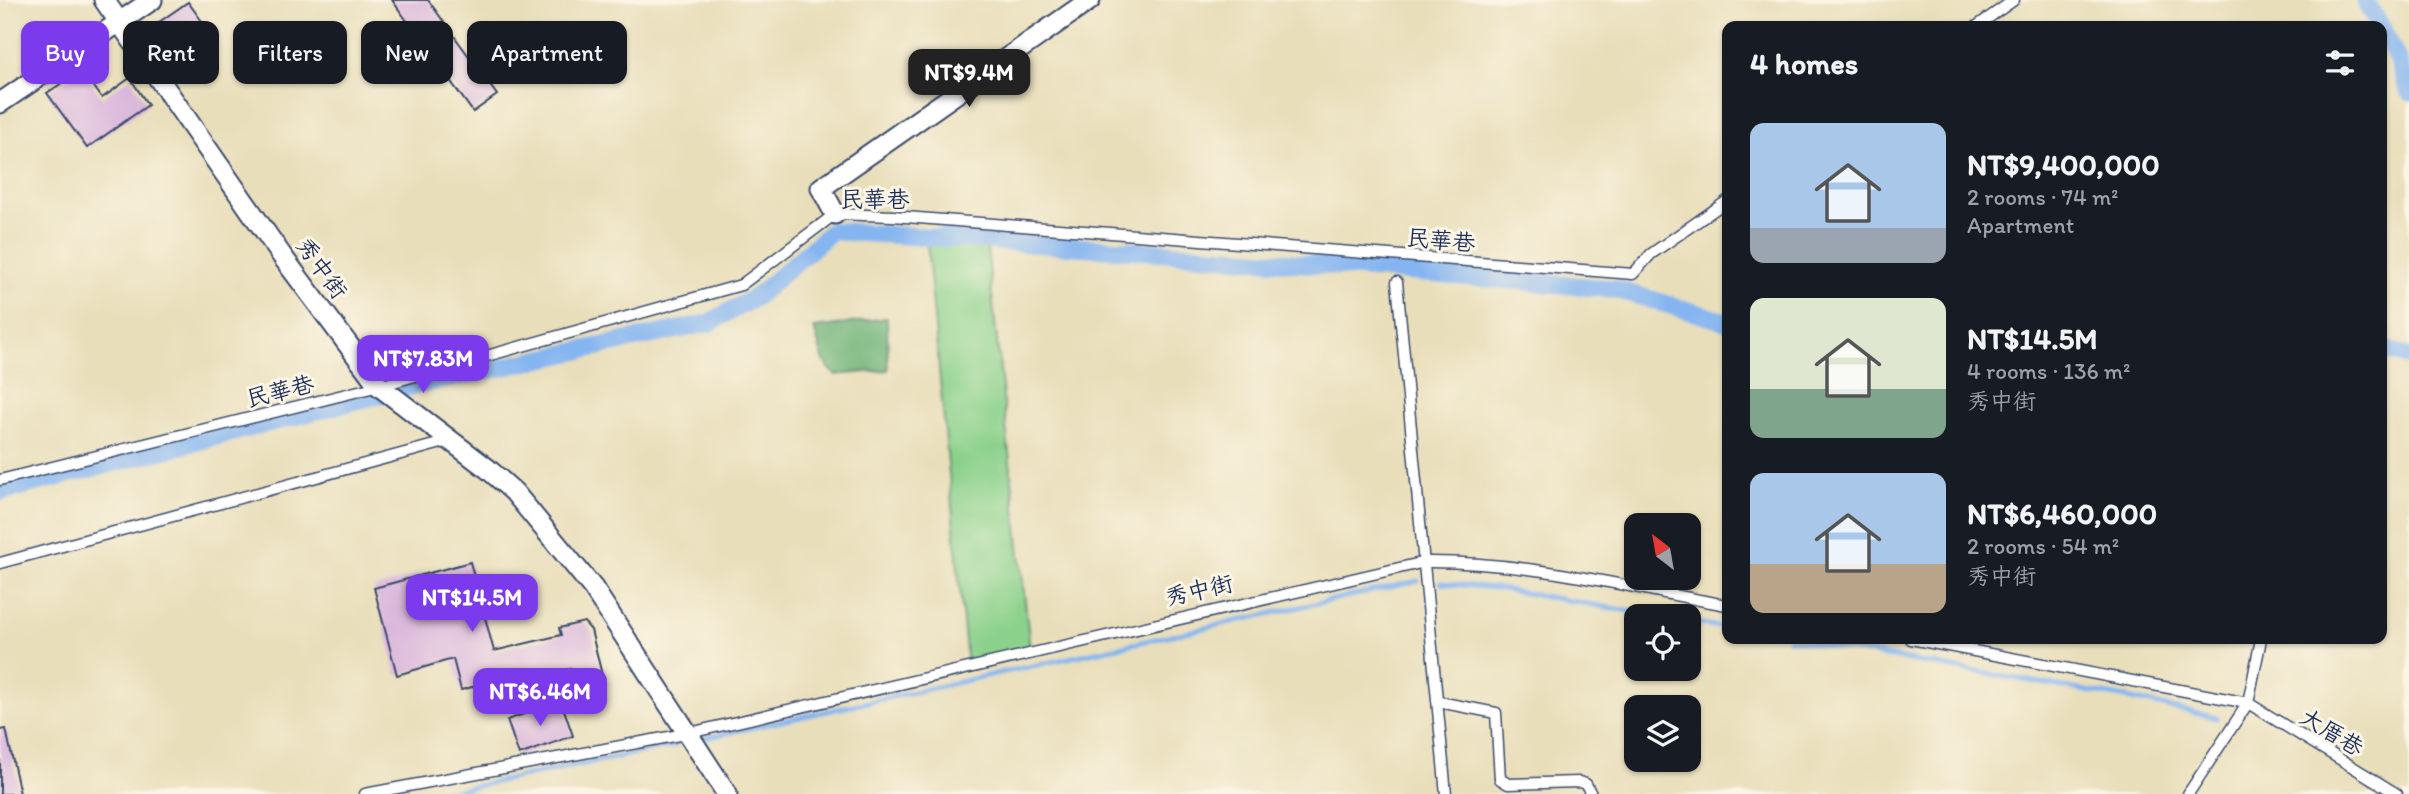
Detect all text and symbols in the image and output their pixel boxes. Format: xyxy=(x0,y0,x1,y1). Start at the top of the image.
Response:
chip: Buy xyxy=(21,21,109,84)
chip: Rent xyxy=(123,21,219,84)
chip: Filters xyxy=(233,21,347,84)
chip: New xyxy=(361,21,453,84)
chip: Apartment xyxy=(467,21,627,84)
icon: filters xyxy=(2321,44,2359,82)
text: 4 homes xyxy=(1750,45,1858,82)
pin: NT$9.4M xyxy=(904,50,1034,109)
text: NT$9.4M xyxy=(924,58,1014,86)
text: NT$9,400,000 xyxy=(1967,146,2160,183)
icon: home xyxy=(1806,151,1890,235)
text: 2 rooms · 74 m² xyxy=(1967,183,2119,211)
street label: 民華巷 xyxy=(841,185,911,213)
text: Apartment xyxy=(1967,211,2074,239)
street label: 民華巷 xyxy=(1405,223,1478,257)
street label: 秀中街 xyxy=(290,232,354,304)
text: NT$14.5M xyxy=(1967,320,2098,357)
icon: home xyxy=(1806,326,1890,410)
pin: NT$7.83M xyxy=(351,336,495,395)
text: NT$7.83M xyxy=(373,344,473,372)
text: 4 rooms · 136 m² xyxy=(1967,357,2130,385)
street label: 民華巷 xyxy=(243,369,318,413)
text: 秀中街 xyxy=(1967,387,2036,415)
text: NT$6,460,000 xyxy=(1967,495,2157,532)
icon: home xyxy=(1806,501,1890,585)
north arrow xyxy=(1624,513,1701,590)
map controls xyxy=(1624,513,1701,772)
text: 2 rooms · 54 m² xyxy=(1967,532,2119,560)
text: 秀中街 xyxy=(1967,562,2036,590)
street label: 秀中街 xyxy=(1162,569,1236,611)
pin: NT$14.5M xyxy=(400,574,544,634)
text: NT$14.5M xyxy=(422,583,522,611)
button: locate xyxy=(1624,604,1701,681)
pin: NT$6.46M xyxy=(468,668,612,728)
text: NT$6.46M xyxy=(489,677,591,705)
button: layers xyxy=(1624,695,1701,772)
street label: 大厝巷 xyxy=(2295,702,2370,762)

